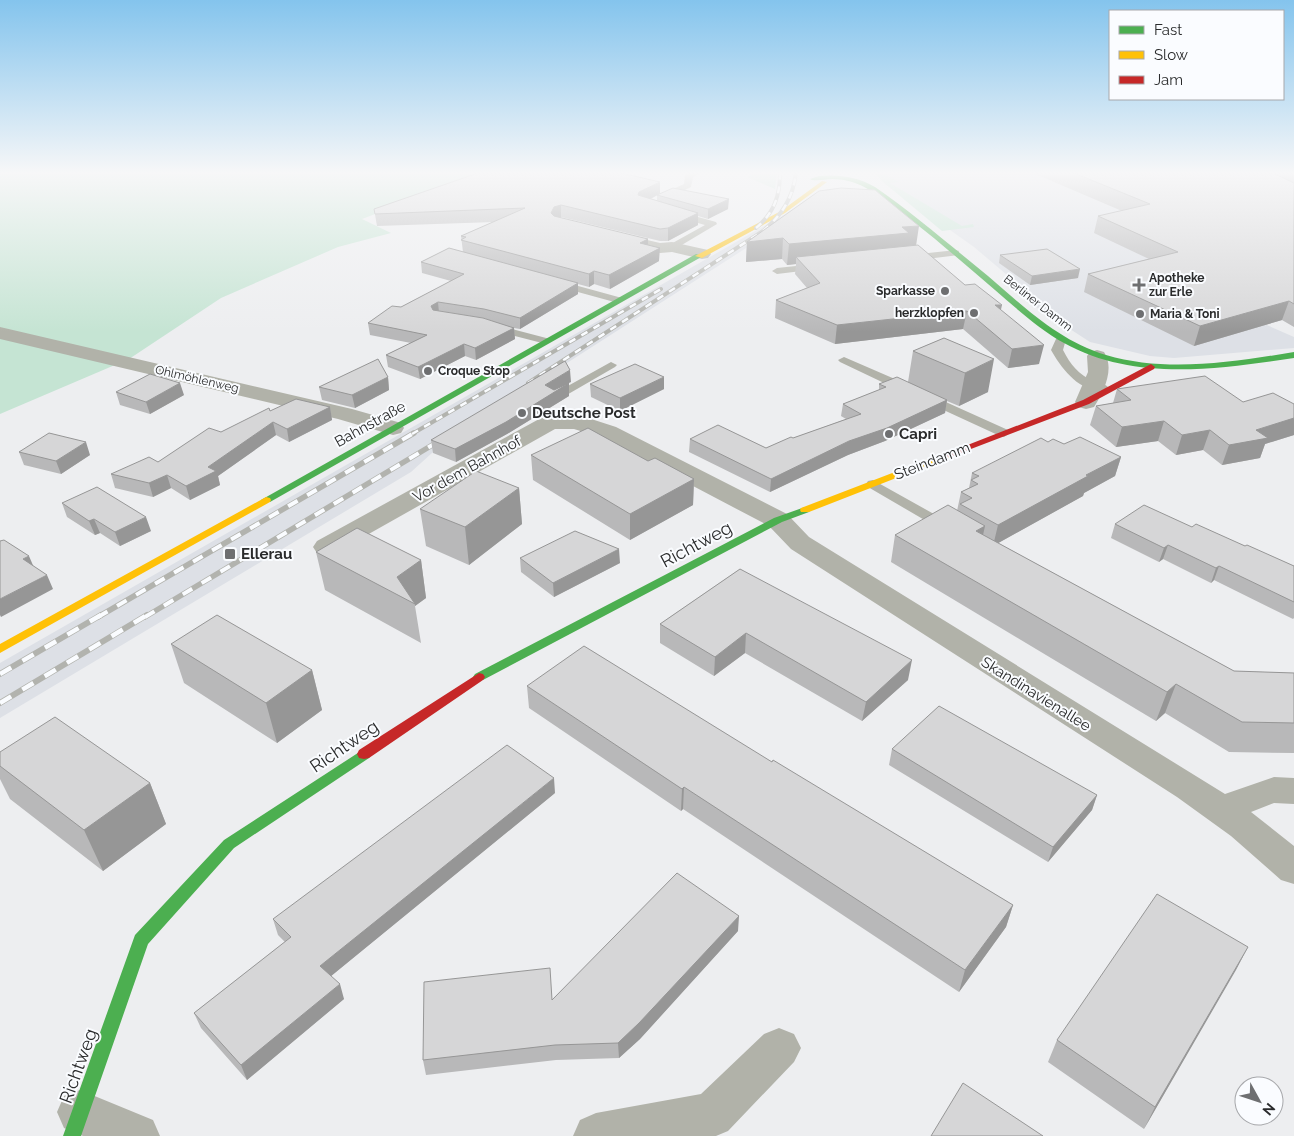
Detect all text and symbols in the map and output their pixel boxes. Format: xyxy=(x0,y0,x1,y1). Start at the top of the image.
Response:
legend xyxy=(1109,10,1284,100)
text: Fast xyxy=(1154,21,1182,39)
text: Slow xyxy=(1154,46,1188,64)
text: Jam xyxy=(1154,71,1183,89)
place label: Apotheke zur Erle xyxy=(1149,271,1204,299)
street label: Berliner Damm xyxy=(1001,272,1075,334)
marker: Apotheke zur Erle xyxy=(1133,279,1145,291)
place label: Sparkasse xyxy=(876,284,935,298)
marker: Sparkasse xyxy=(939,285,951,297)
place label: herzklopfen xyxy=(895,306,964,320)
marker: herzklopfen xyxy=(968,307,980,319)
place label: Maria & Toni xyxy=(1150,307,1220,321)
marker: Maria & Toni xyxy=(1134,308,1146,320)
street label: Ohlmöhlenweg xyxy=(154,363,240,395)
place label: Croque Stop xyxy=(438,364,510,378)
marker: Croque Stop xyxy=(422,365,434,377)
street label: Bahnstraße xyxy=(331,397,409,451)
place label: Deutsche Post xyxy=(532,404,636,422)
marker: Deutsche Post xyxy=(516,407,528,419)
place label: Capri xyxy=(899,425,937,443)
marker: Capri xyxy=(883,428,895,440)
street label: Vor dem Bahnhof xyxy=(410,431,525,506)
street label: Steindamm xyxy=(892,438,972,484)
street label: Richtweg xyxy=(657,516,735,572)
place label: Ellerau xyxy=(241,545,292,563)
marker: Ellerau xyxy=(223,547,237,561)
street label: Skandinavienallee xyxy=(978,653,1094,735)
street label: Richtweg xyxy=(306,716,382,776)
street label: Richtweg xyxy=(55,1026,101,1106)
north arrow xyxy=(1234,1076,1284,1126)
text: N xyxy=(1259,1100,1279,1119)

